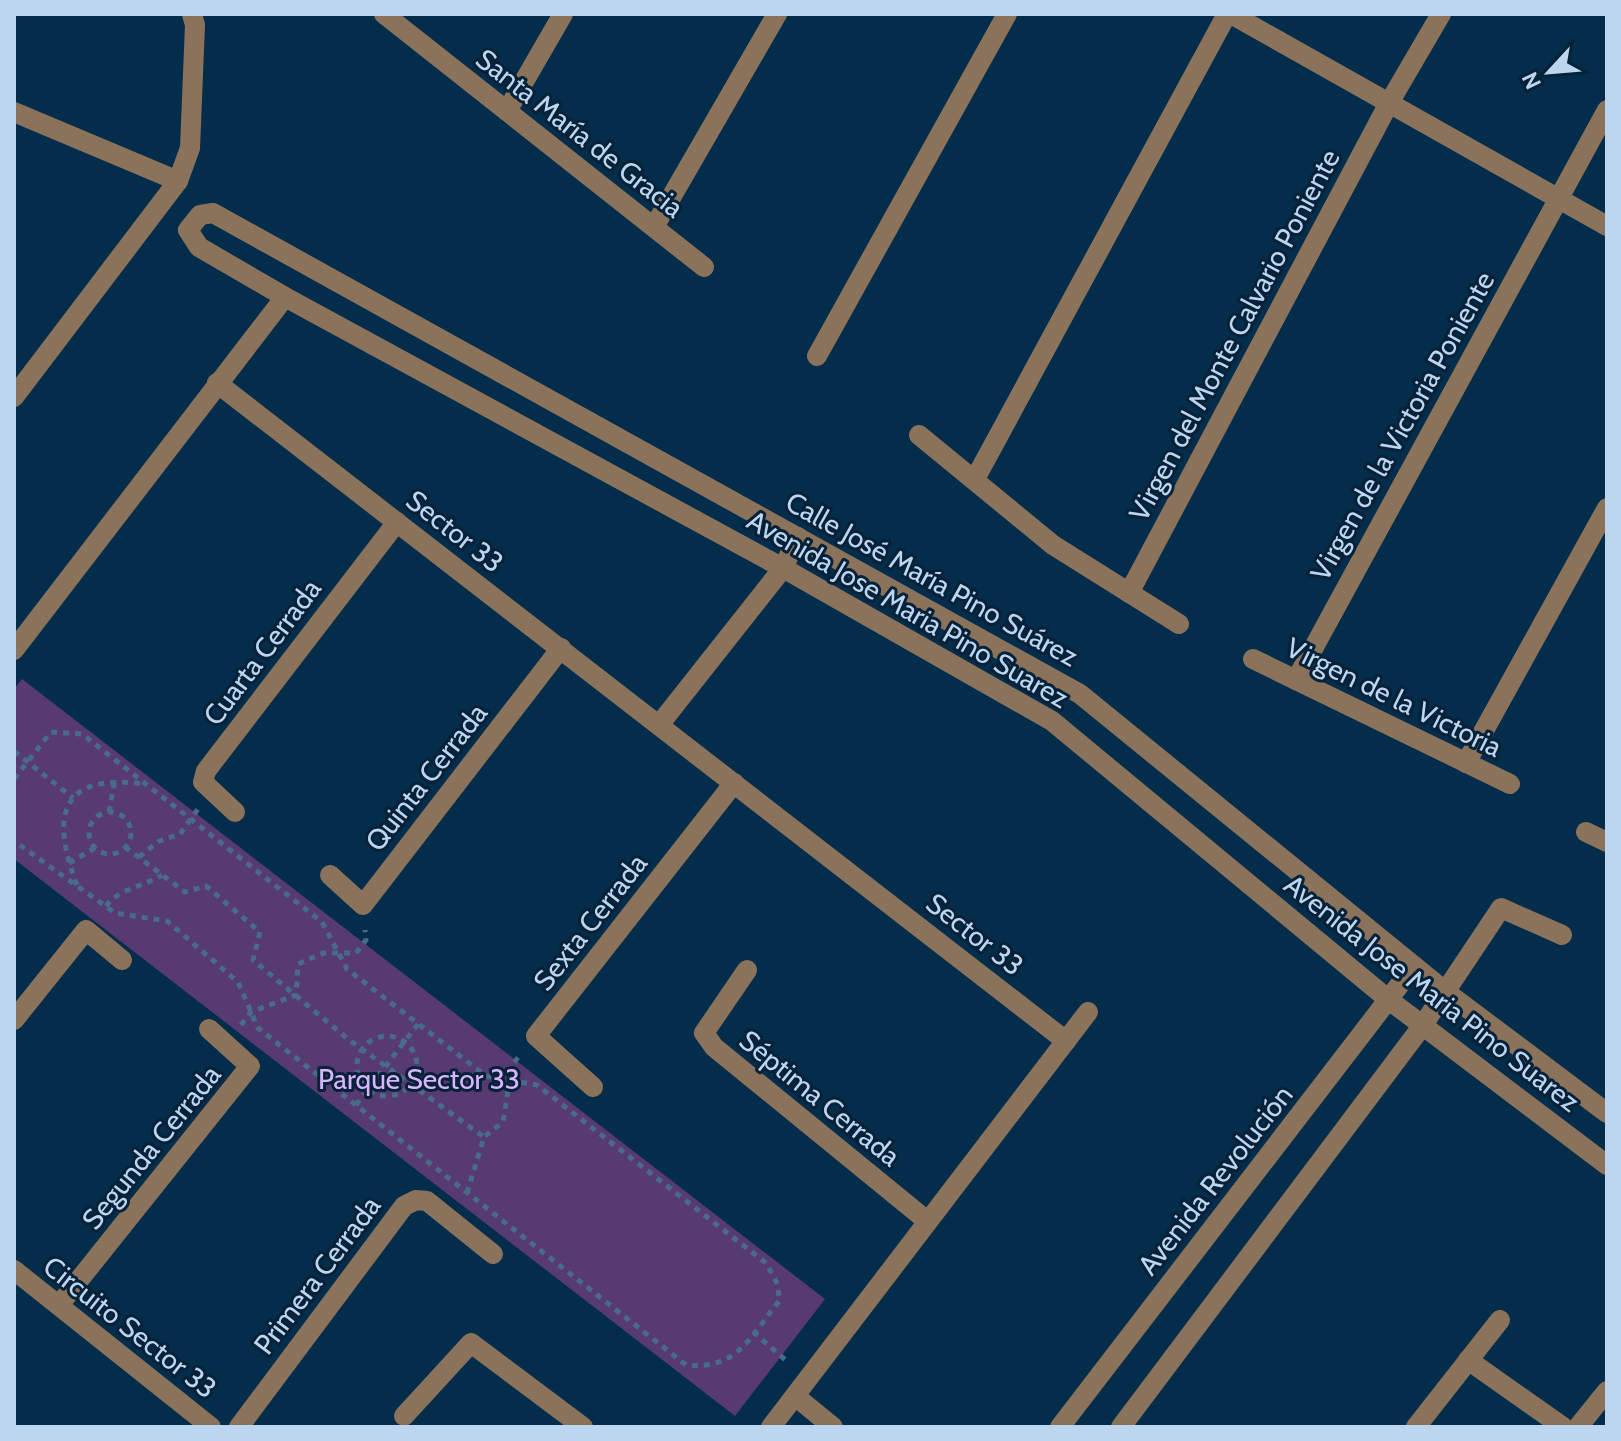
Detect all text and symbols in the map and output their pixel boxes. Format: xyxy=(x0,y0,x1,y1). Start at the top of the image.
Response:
north arrow xyxy=(1509,32,1589,112)
street label: Santa María de Gracia xyxy=(469,41,691,225)
text: N xyxy=(1516,68,1547,93)
street label: Virgen del Monte Calvario Poniente xyxy=(1121,143,1347,527)
street label: Virgen de la Victoria Poniente xyxy=(1303,266,1501,586)
street label: Sector 33 xyxy=(400,483,510,579)
street label: Calle José María Pino Suárez xyxy=(780,484,1084,674)
street label: Avenida Jose Maria Pino Suarez xyxy=(741,503,1075,715)
street label: Cuarta Cerrada xyxy=(196,572,328,732)
street label: Virgen de la Victoria xyxy=(1281,630,1508,764)
street label: Quinta Cerrada xyxy=(358,696,494,858)
street label: Sexta Cerrada xyxy=(526,846,654,997)
street label: Avenida Jose Maria Pino Suarez xyxy=(1278,867,1586,1119)
street label: Sector 33 xyxy=(920,886,1030,982)
street label: Séptima Cerrada xyxy=(733,1023,908,1174)
street label: Segunda Cerrada xyxy=(74,1058,228,1236)
park label: Parque Sector 33 xyxy=(318,1062,520,1096)
street label: Avenida Revolución xyxy=(1130,1078,1300,1282)
street label: Primera Cerrada xyxy=(247,1189,388,1361)
street label: Circuito Sector 33 xyxy=(37,1249,223,1405)

